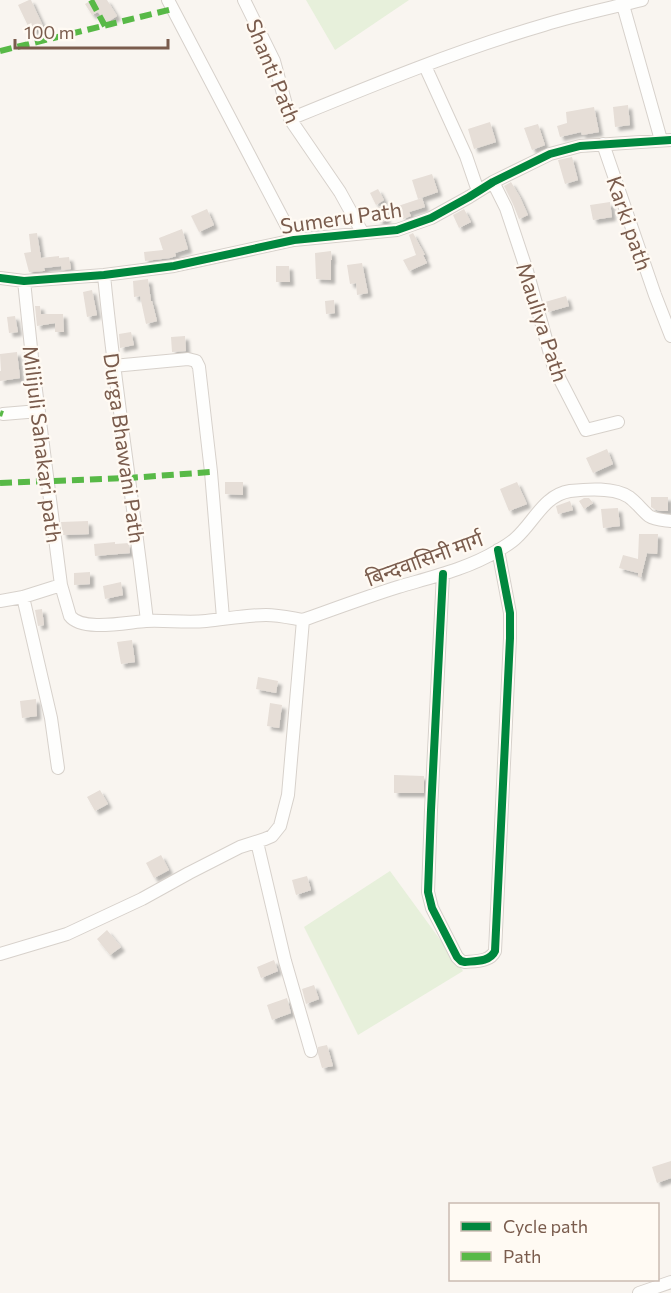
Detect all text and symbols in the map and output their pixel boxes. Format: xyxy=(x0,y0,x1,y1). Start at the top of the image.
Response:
scale bar xyxy=(15,12,168,50)
street label: Shanti Path xyxy=(242,15,306,127)
text: 100 m xyxy=(24,21,74,43)
street label: Karki path xyxy=(602,172,658,274)
street label: Sumeru Path xyxy=(279,196,403,238)
street label: Mauliya Path xyxy=(512,259,574,385)
street label: Milijuli Sahakari path xyxy=(18,344,68,544)
street label: Durga Bhawani Path xyxy=(99,351,151,545)
street label: बिन्दवासिनी मार्ग xyxy=(362,525,487,591)
legend xyxy=(449,1203,659,1281)
text: Cycle path xyxy=(503,1215,588,1237)
text: Path xyxy=(503,1245,541,1267)

